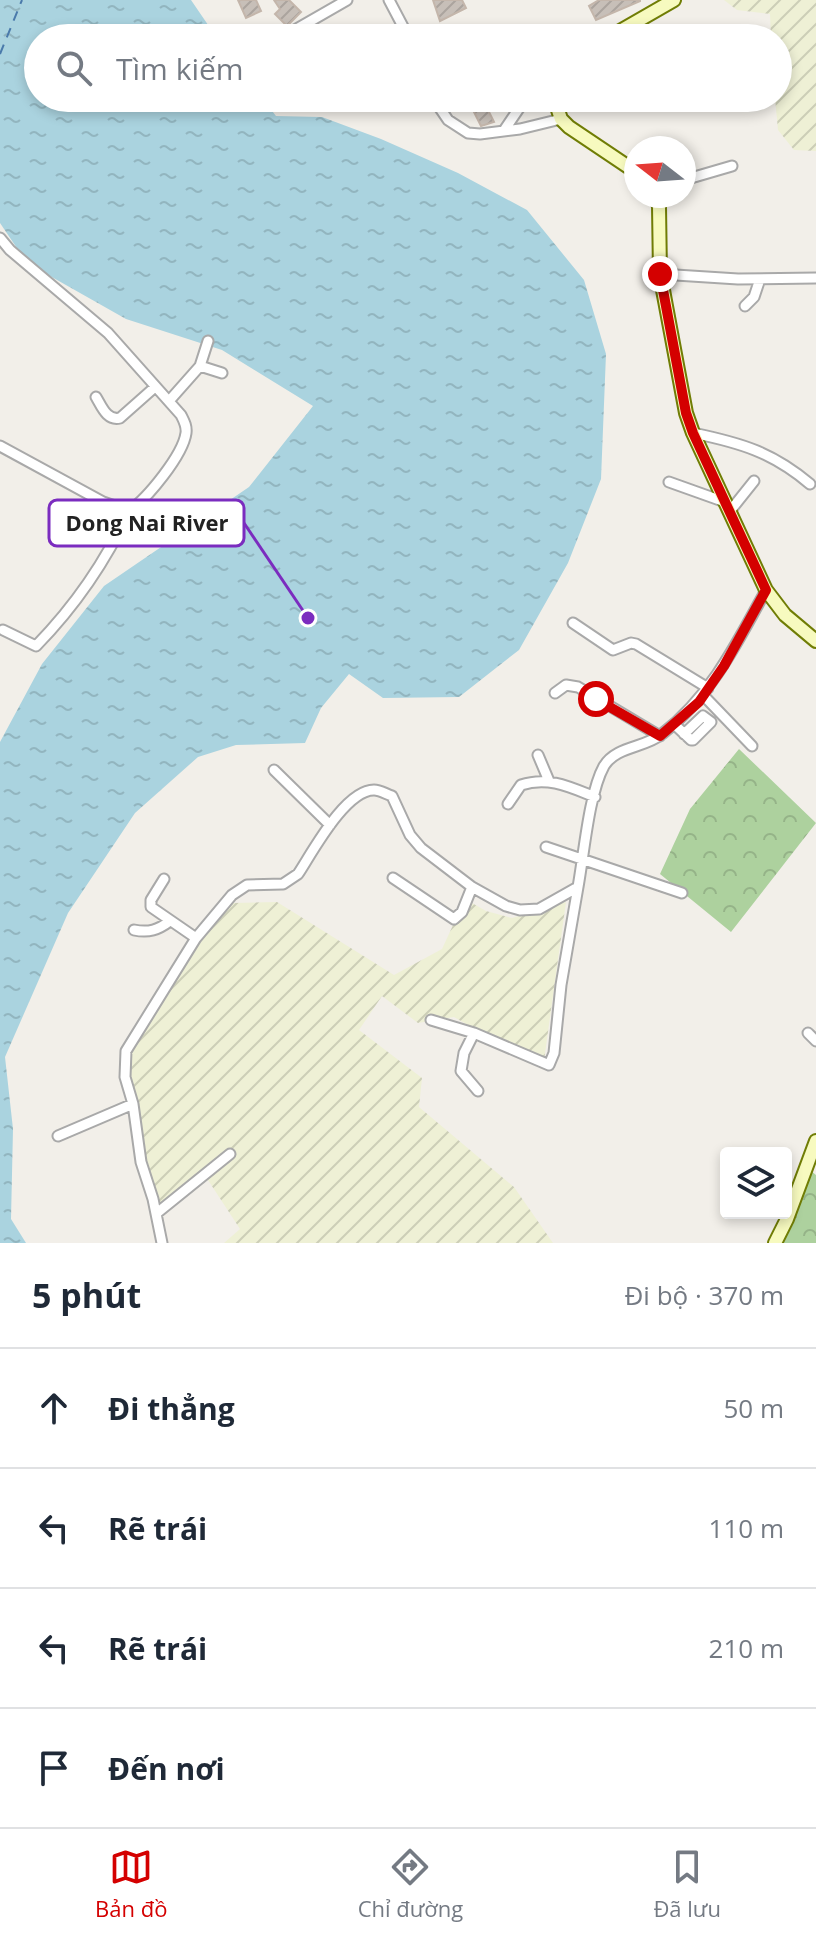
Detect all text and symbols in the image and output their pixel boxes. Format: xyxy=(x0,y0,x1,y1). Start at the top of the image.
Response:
search box xyxy=(24,24,792,112)
icon: search xyxy=(52,46,96,90)
text: Tìm kiếm xyxy=(116,48,244,89)
north arrow xyxy=(624,136,696,208)
route end xyxy=(642,256,678,292)
callout: Dong Nai River xyxy=(49,500,244,546)
text: Dong Nai River xyxy=(66,507,228,537)
route start xyxy=(578,681,614,717)
map controls xyxy=(720,1147,792,1219)
button: layers xyxy=(720,1147,792,1219)
text: 5 phút xyxy=(32,1272,141,1318)
text: Đi bộ · 370 m xyxy=(625,1277,784,1313)
icon: ahead xyxy=(32,1386,76,1430)
text: Đi thẳng xyxy=(108,1388,235,1429)
text: 50 m xyxy=(723,1390,784,1426)
icon: left xyxy=(32,1506,76,1550)
text: Rẽ trái xyxy=(108,1508,207,1549)
text: 110 m xyxy=(709,1510,784,1546)
icon: left xyxy=(32,1626,76,1670)
text: Rẽ trái xyxy=(108,1628,207,1669)
text: 210 m xyxy=(709,1630,784,1666)
icon: arrive xyxy=(32,1746,76,1790)
text: Đến nơi xyxy=(108,1748,225,1789)
tab: Bản đồ xyxy=(95,1845,167,1923)
tab: Chỉ đường xyxy=(358,1845,463,1923)
tab: Đã lưu xyxy=(653,1845,721,1923)

